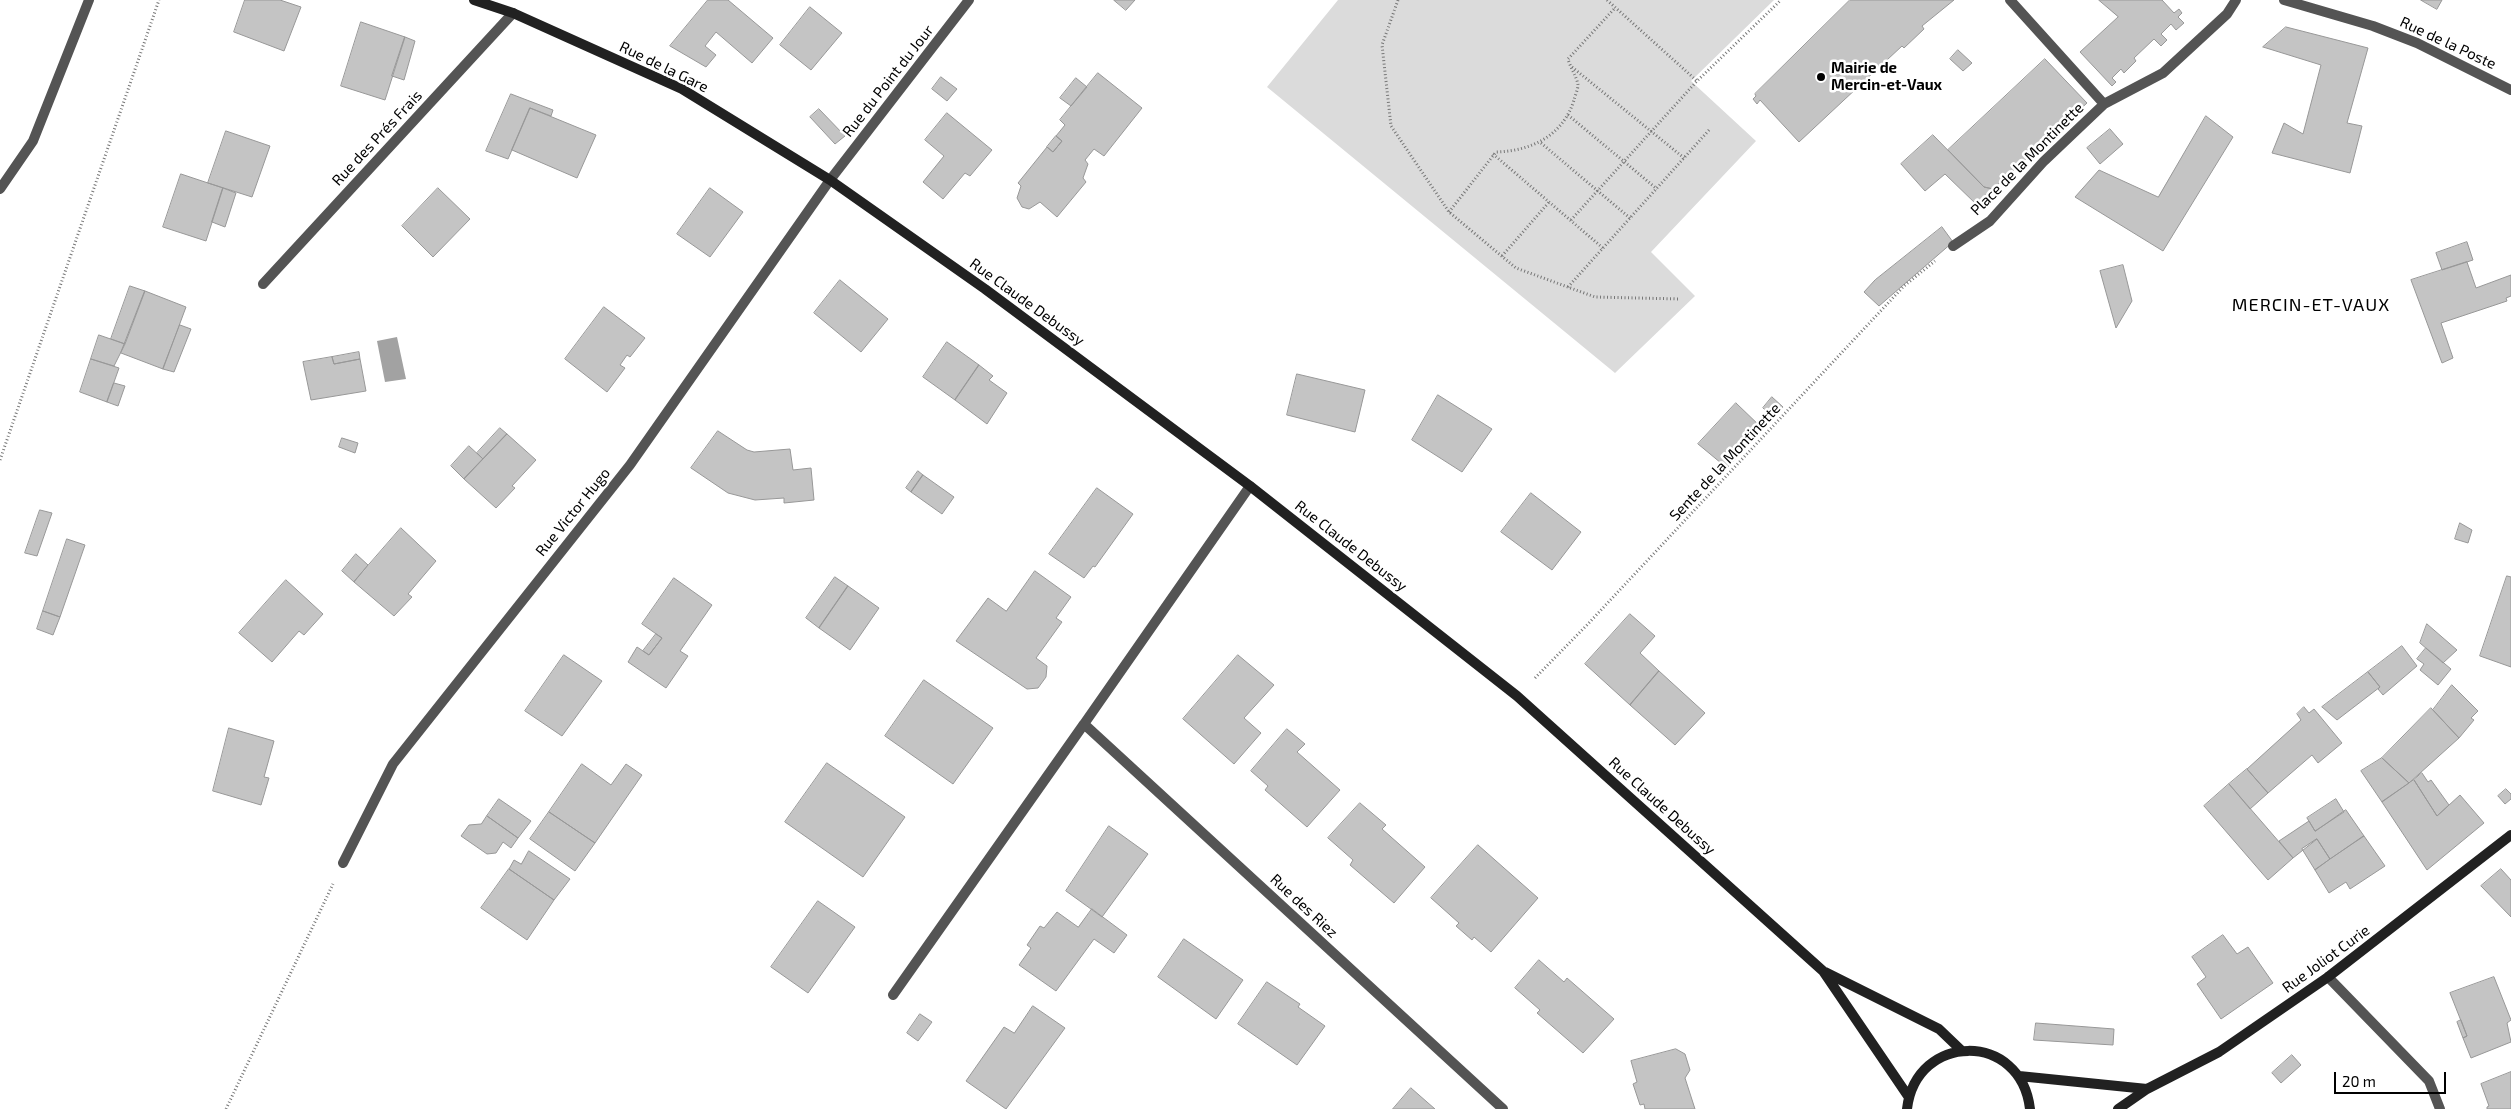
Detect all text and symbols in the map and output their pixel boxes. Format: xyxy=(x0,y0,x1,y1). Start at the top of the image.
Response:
street label: Rue de la Poste xyxy=(2397,13,2499,73)
street label: Rue du Point du Jour xyxy=(839,21,937,141)
street label: Rue de la Gare xyxy=(617,38,711,96)
place label: Mairie de Mercin-et-Vaux xyxy=(1831,59,1942,94)
marker: Mairie de Mercin-et-Vaux xyxy=(1815,71,1827,83)
street label: Rue des Prés Frais xyxy=(328,87,426,189)
street label: Place de la Montinette xyxy=(1967,99,2087,219)
street label: Rue Claude Debussy xyxy=(966,254,1088,350)
district label: MERCIN-ET-VAUX xyxy=(2230,294,2392,316)
street label: Sente de la Montinette xyxy=(1666,399,1784,525)
street label: Rue Victor Hugo xyxy=(532,464,614,560)
street label: Rue Claude Debussy xyxy=(1291,497,1411,595)
street label: Rue Claude Debussy xyxy=(1605,753,1719,859)
street label: Rue des Riez xyxy=(1267,870,1341,942)
street label: Rue Joliot Curie xyxy=(2279,921,2373,997)
scale bar xyxy=(2336,1062,2448,1094)
text: 20 m xyxy=(2342,1072,2376,1090)

